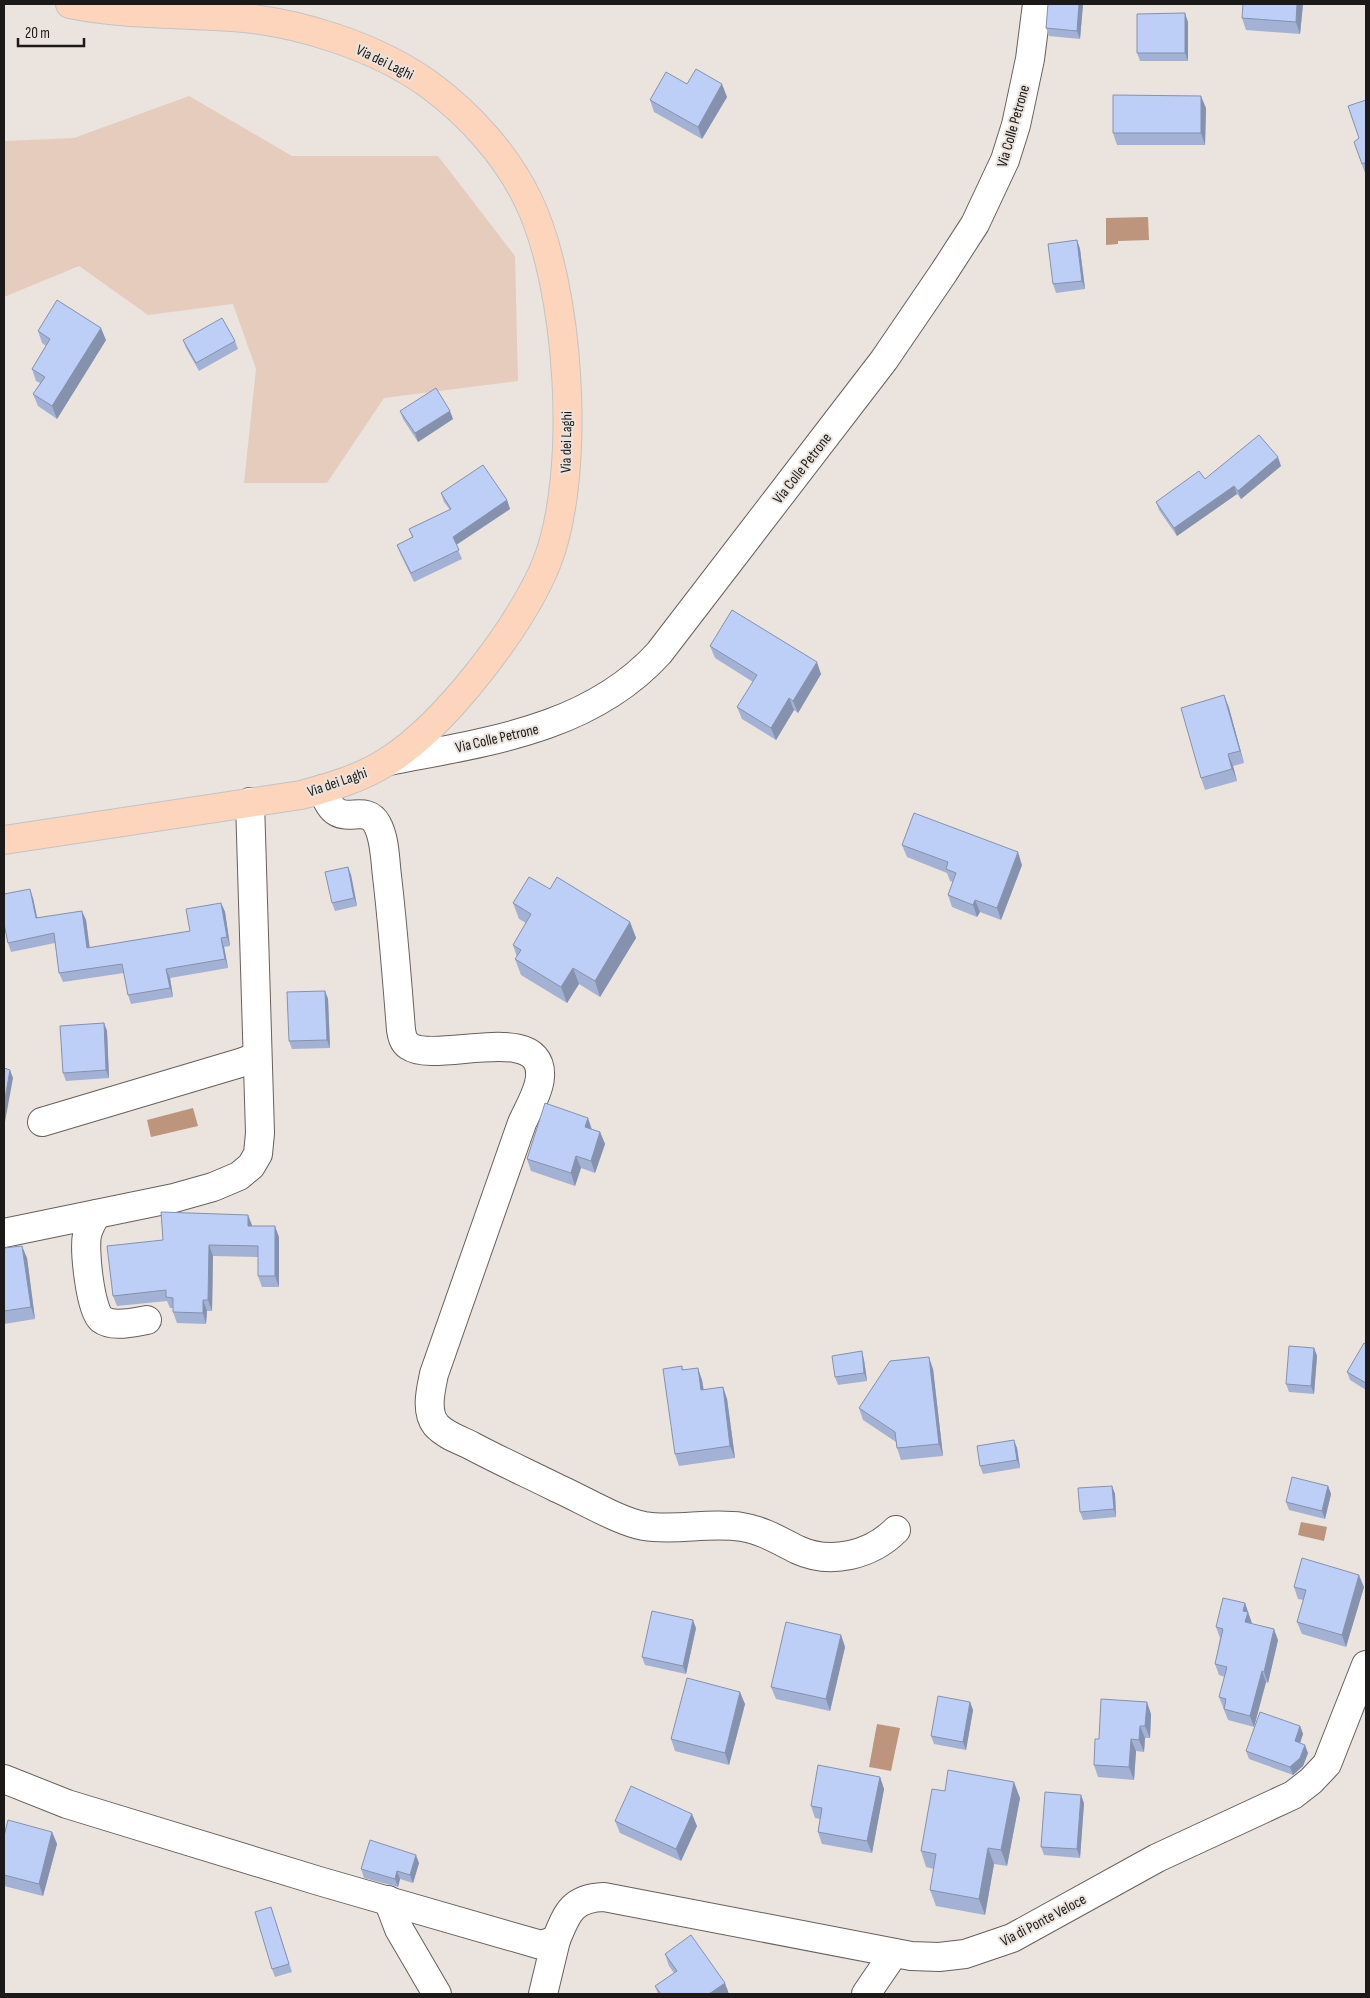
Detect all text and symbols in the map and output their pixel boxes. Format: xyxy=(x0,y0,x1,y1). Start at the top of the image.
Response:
scale bar xyxy=(18,15,84,47)
text: 20 m xyxy=(25,24,50,43)
street label: Via dei Laghi xyxy=(353,40,417,85)
street label: Via Colle Petrone xyxy=(993,83,1034,169)
street label: Via dei Laghi xyxy=(556,411,577,473)
street label: Via Colle Petrone xyxy=(769,429,836,508)
street label: Via Colle Petrone xyxy=(454,720,541,757)
street label: Via dei Laghi xyxy=(305,763,370,801)
street label: Via di Ponte Veloce xyxy=(997,1890,1089,1951)

